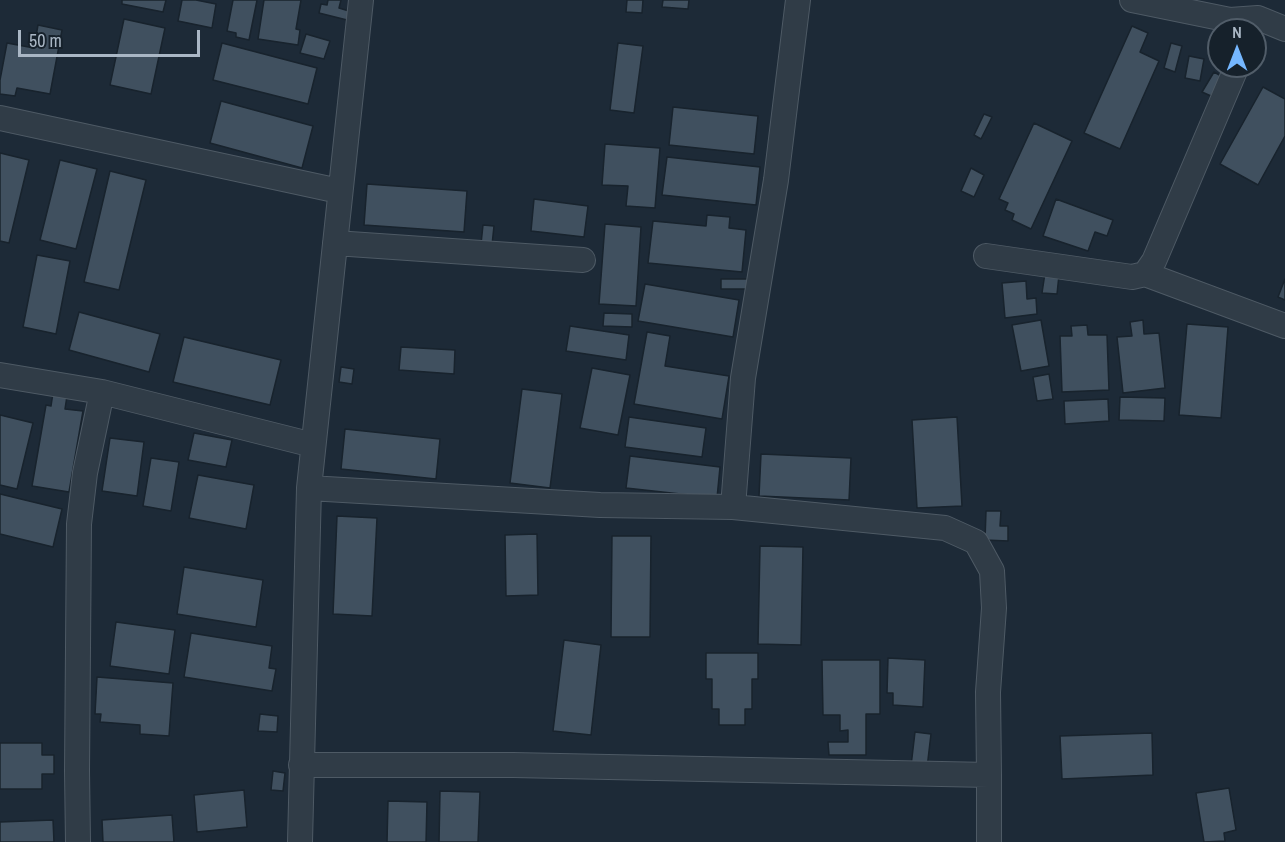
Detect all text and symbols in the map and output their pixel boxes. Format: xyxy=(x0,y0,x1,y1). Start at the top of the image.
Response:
scale bar xyxy=(21,18,202,56)
north arrow xyxy=(1207,18,1267,78)
text: N xyxy=(1232,21,1242,43)
text: 50 m xyxy=(29,28,62,53)

